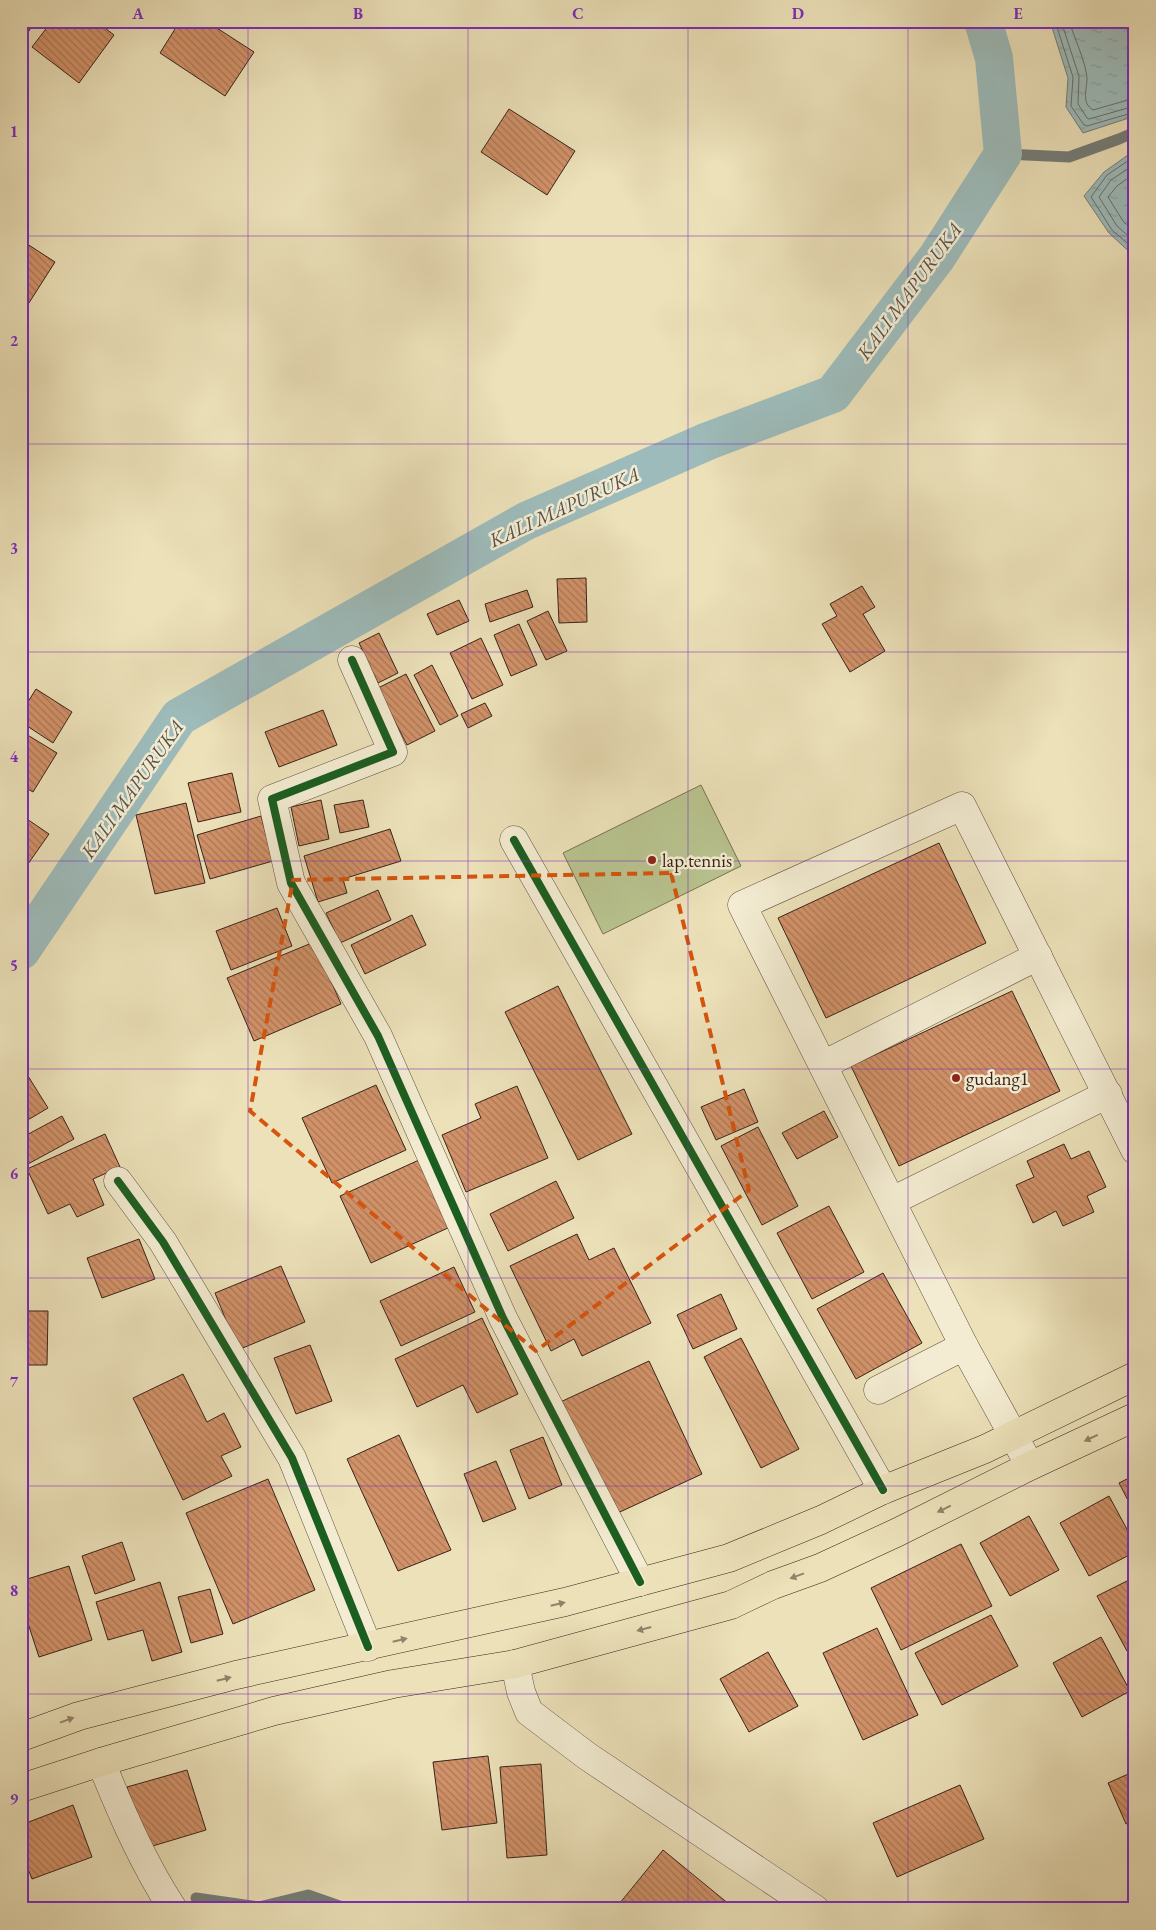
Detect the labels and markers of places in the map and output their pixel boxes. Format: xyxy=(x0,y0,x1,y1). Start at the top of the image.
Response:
place label: lap.tennis xyxy=(662,848,732,873)
marker: lap.tennis xyxy=(646,854,658,866)
place label: gudang1 xyxy=(966,1066,1029,1091)
marker: gudang1 xyxy=(950,1072,962,1084)

